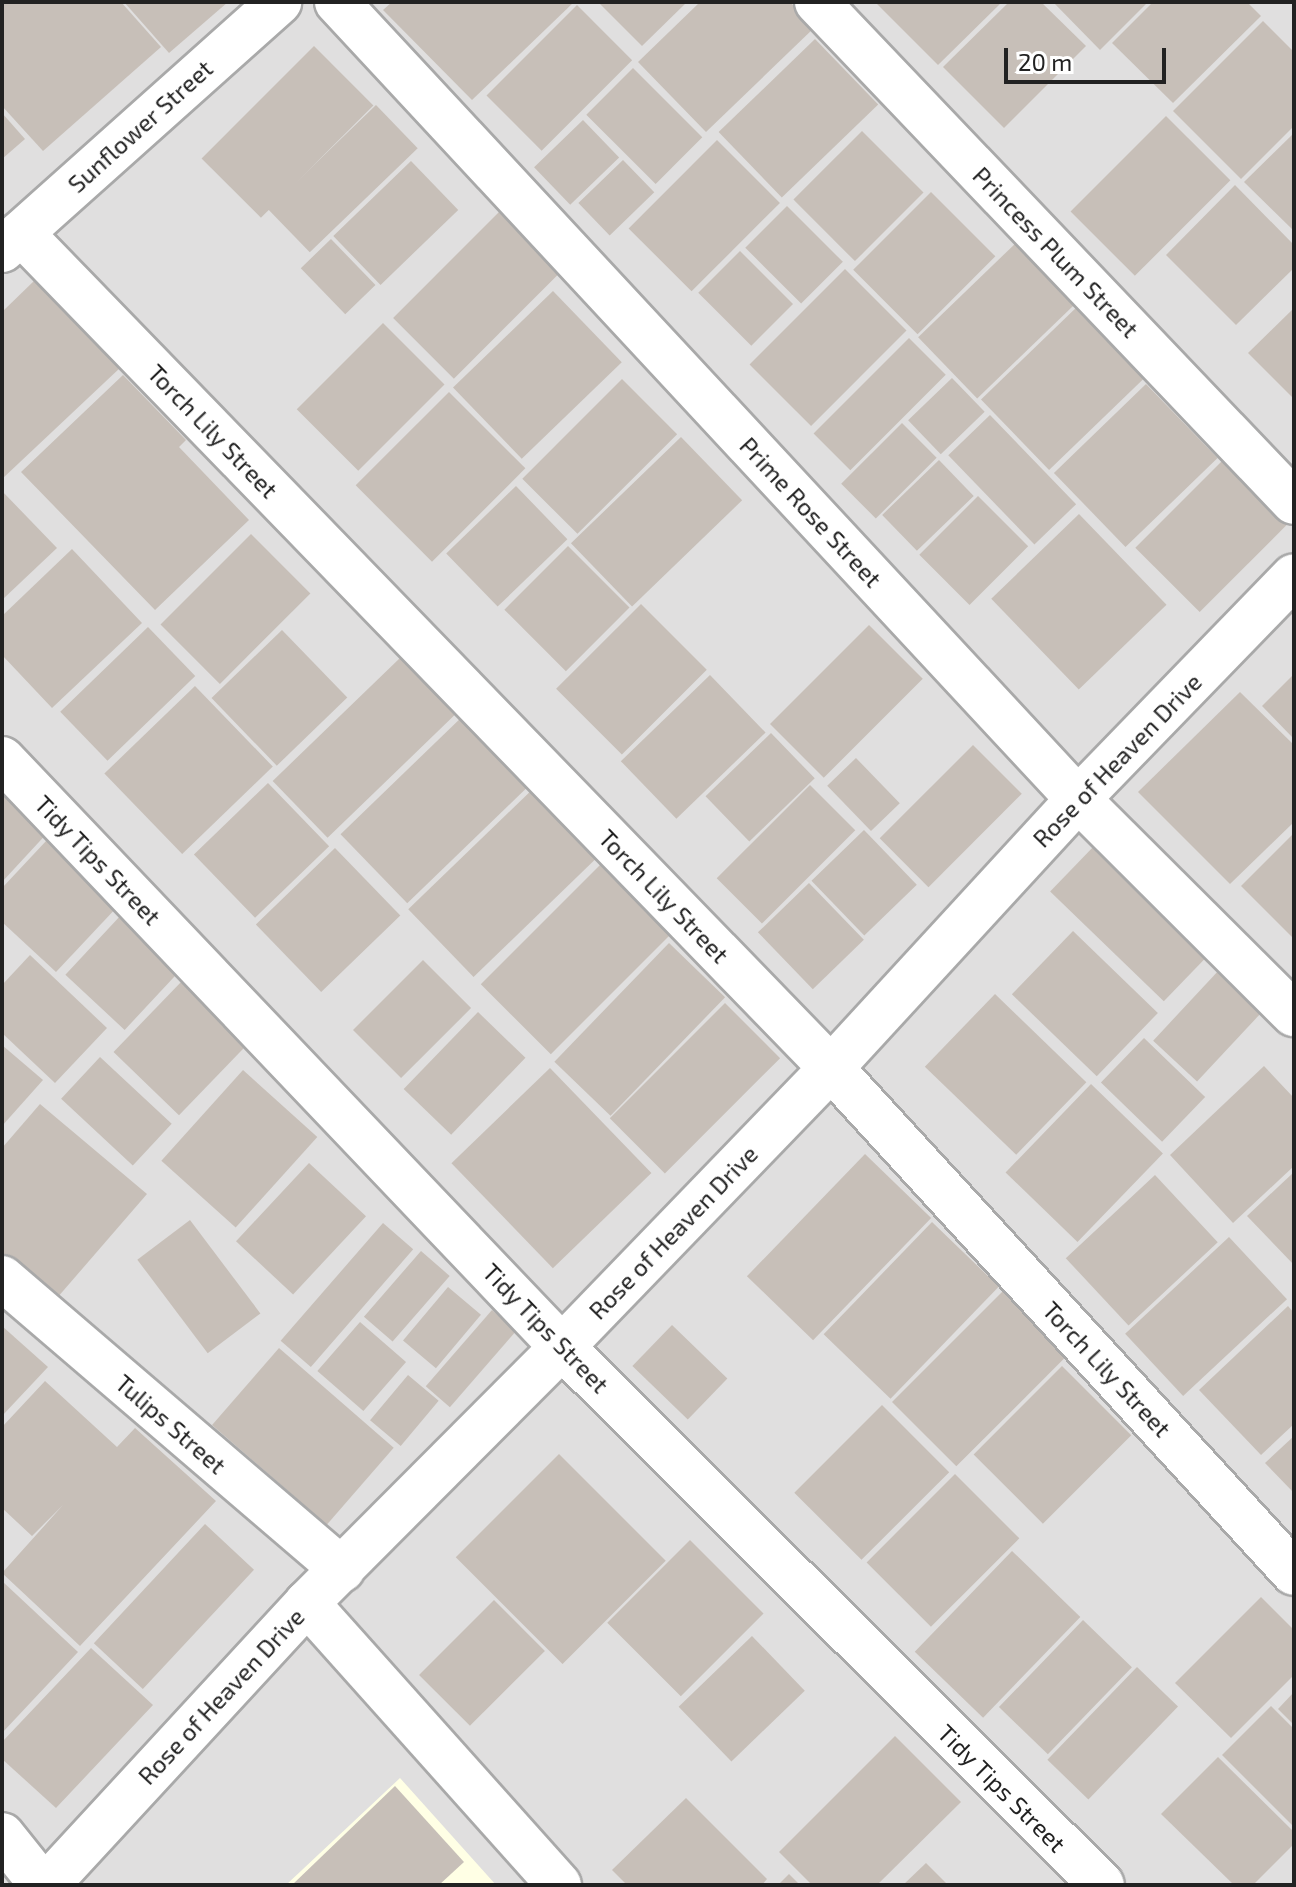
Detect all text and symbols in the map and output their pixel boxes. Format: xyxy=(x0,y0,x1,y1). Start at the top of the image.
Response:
scale bar xyxy=(1008,32,1170,82)
text: 20 m xyxy=(1018,47,1072,76)
street label: Sunflower Street xyxy=(62,53,218,199)
street label: Princess Plum Street xyxy=(967,161,1145,343)
street label: Torch Lily Street xyxy=(142,358,284,504)
street label: Prime Rose Street xyxy=(734,431,888,593)
street label: Rose of Heaven Drive xyxy=(1027,667,1207,853)
street label: Tidy Tips Street xyxy=(29,789,167,931)
street label: Torch Lily Street xyxy=(593,823,735,969)
street label: Rose of Heaven Drive xyxy=(583,1139,763,1325)
street label: Tidy Tips Street xyxy=(477,1257,615,1399)
street label: Torch Lily Street xyxy=(1037,1295,1177,1443)
street label: Tulips Street xyxy=(110,1368,232,1480)
street label: Rose of Heaven Drive xyxy=(132,1602,310,1790)
street label: Tidy Tips Street xyxy=(932,1718,1072,1858)

